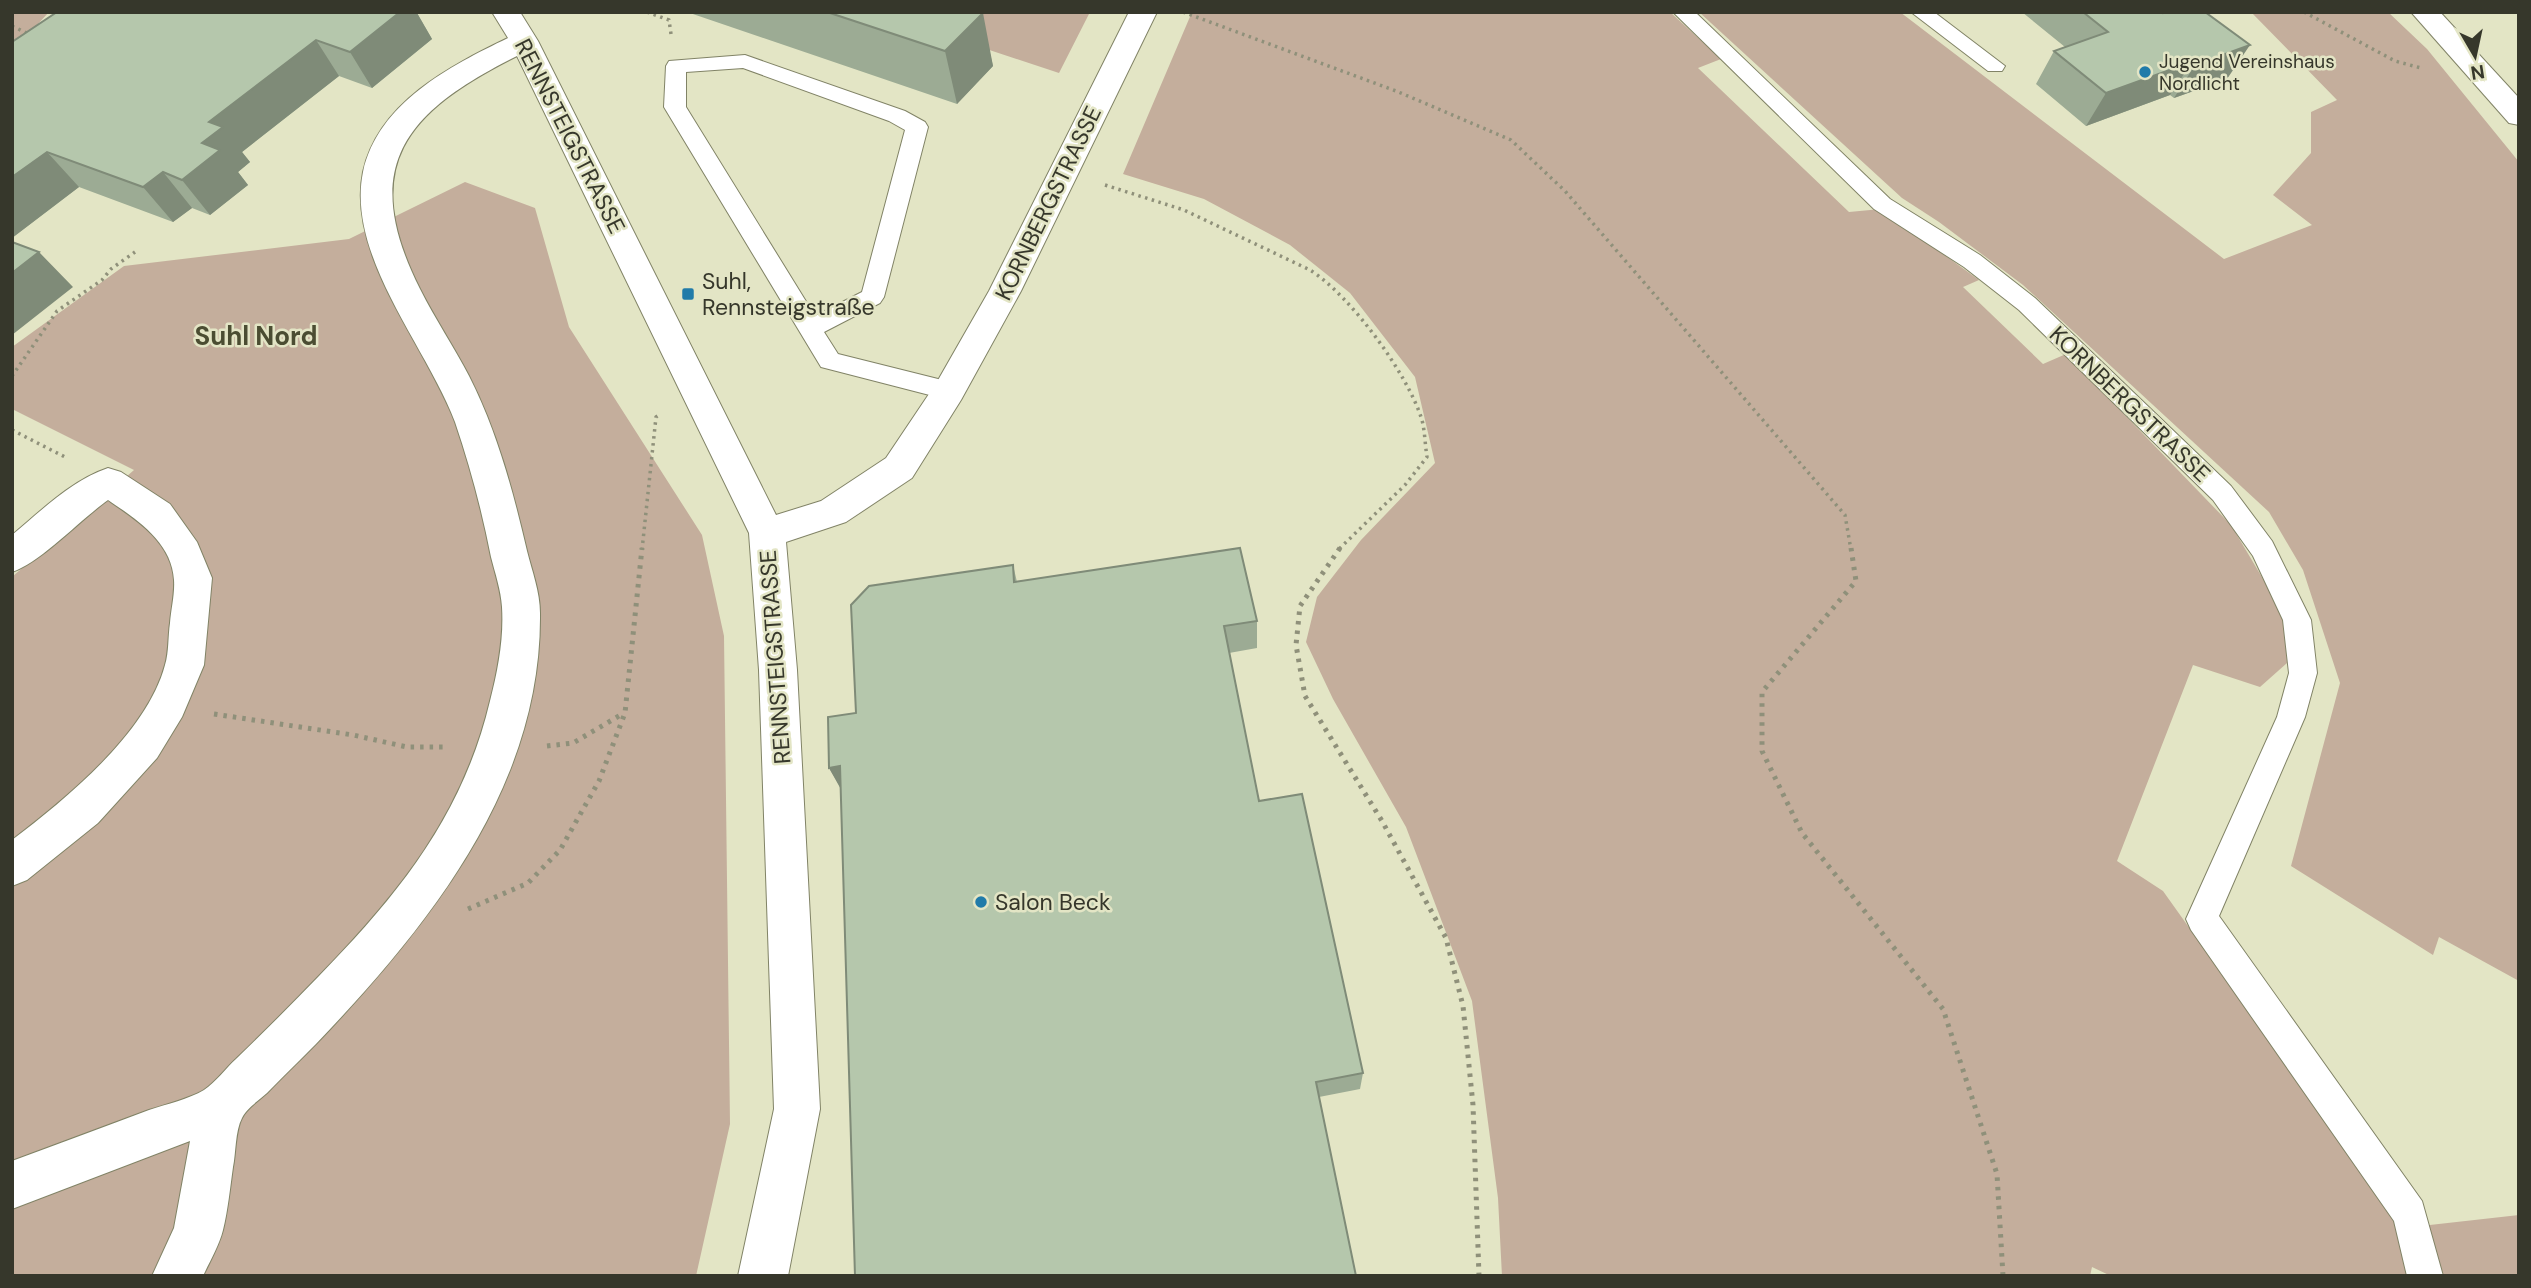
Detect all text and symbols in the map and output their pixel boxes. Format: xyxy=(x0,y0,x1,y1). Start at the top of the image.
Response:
north arrow xyxy=(2440,21,2510,91)
street label: RENNSTEIGSTRASSE xyxy=(508,34,632,238)
place label: Jugend Vereinshaus Nordlicht xyxy=(2159,49,2335,96)
text: N xyxy=(2469,59,2486,86)
marker: Jugend Vereinshaus Nordlicht xyxy=(2137,64,2153,80)
street label: KORNBERGSTRASSE xyxy=(988,101,1108,305)
place label: Suhl, Rennsteigstraße xyxy=(702,266,875,322)
marker: Suhl, Rennsteigstraße xyxy=(680,286,696,302)
district label: Suhl Nord xyxy=(194,319,318,353)
street label: KORNBERGSTRASSE xyxy=(2043,319,2217,489)
street label: RENNSTEIGSTRASSE xyxy=(753,549,797,765)
place label: Salon Beck xyxy=(995,887,1111,917)
marker: Salon Beck xyxy=(973,894,989,910)

